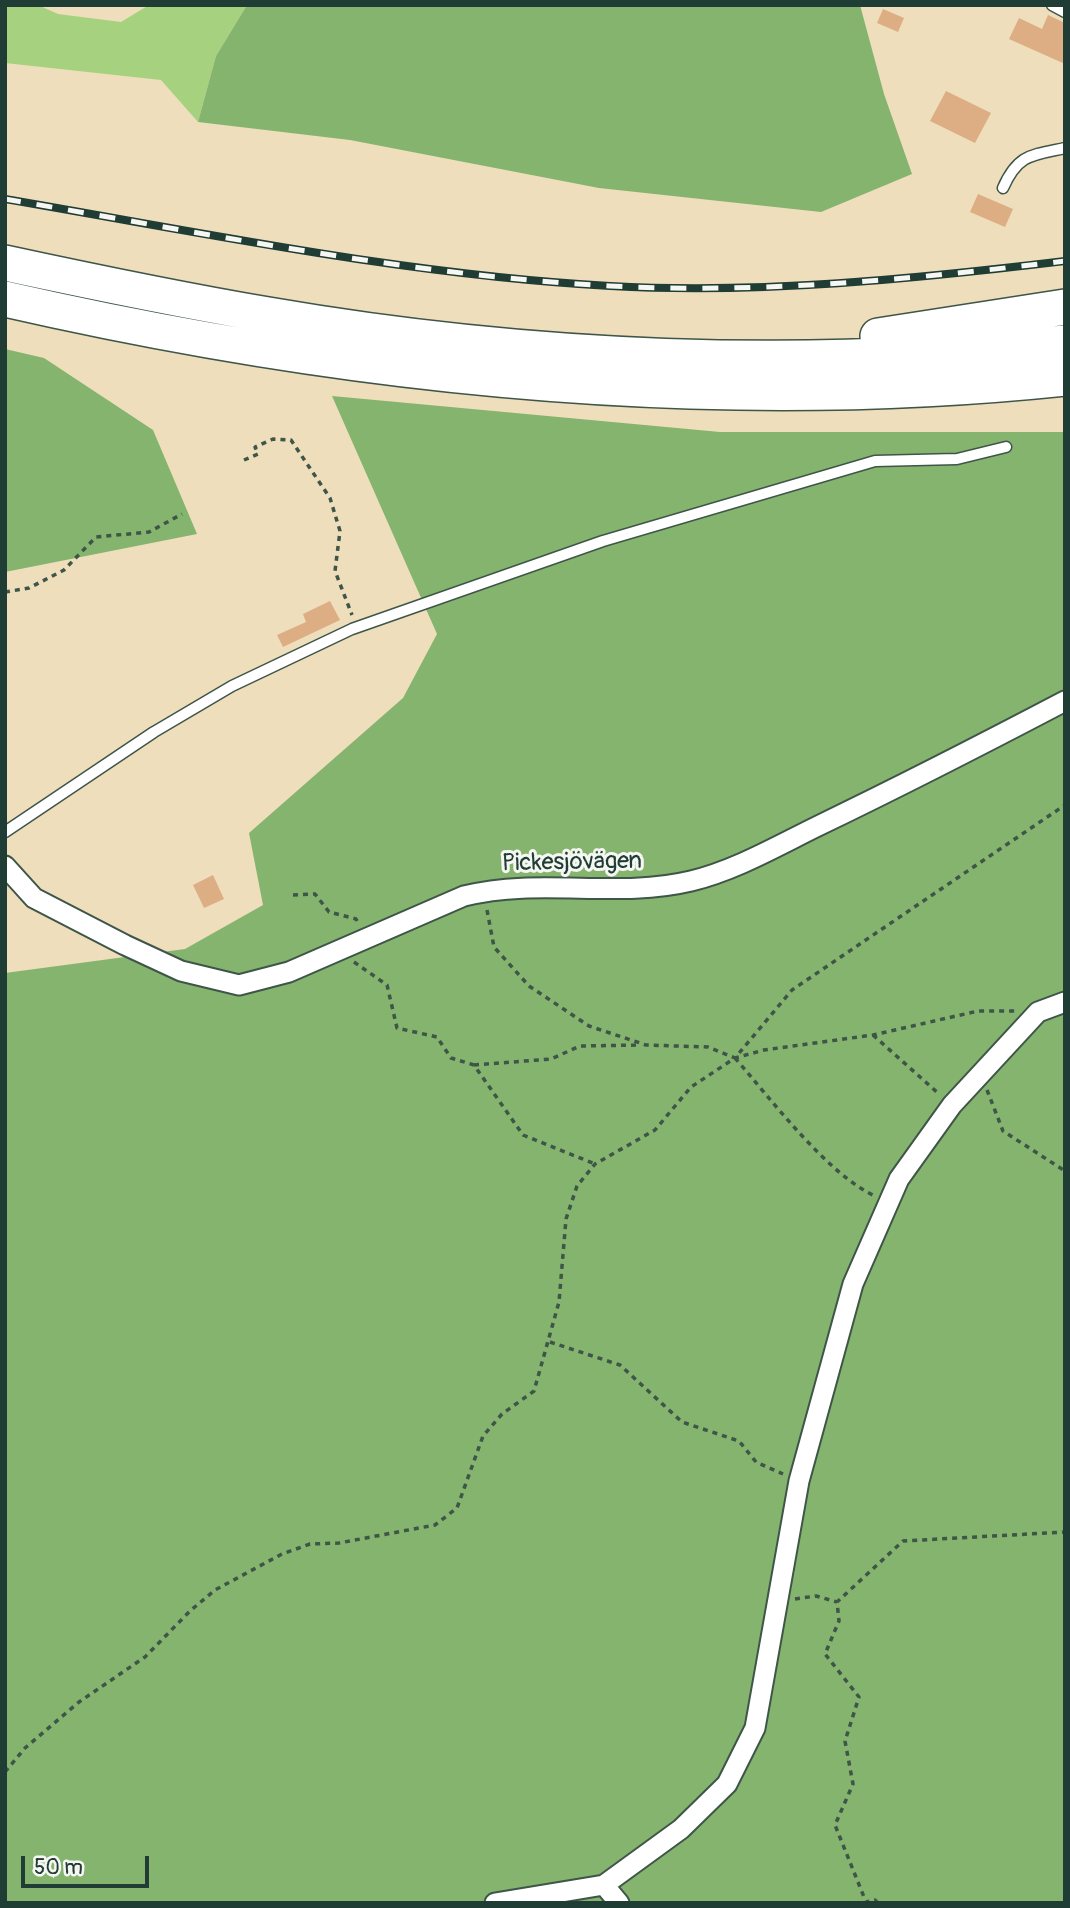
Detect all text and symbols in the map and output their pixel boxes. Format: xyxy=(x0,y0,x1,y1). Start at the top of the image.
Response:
street label: Pickesjövägen xyxy=(502,847,642,879)
scale bar xyxy=(24,1842,152,1886)
text: 50 m xyxy=(34,1854,83,1881)

